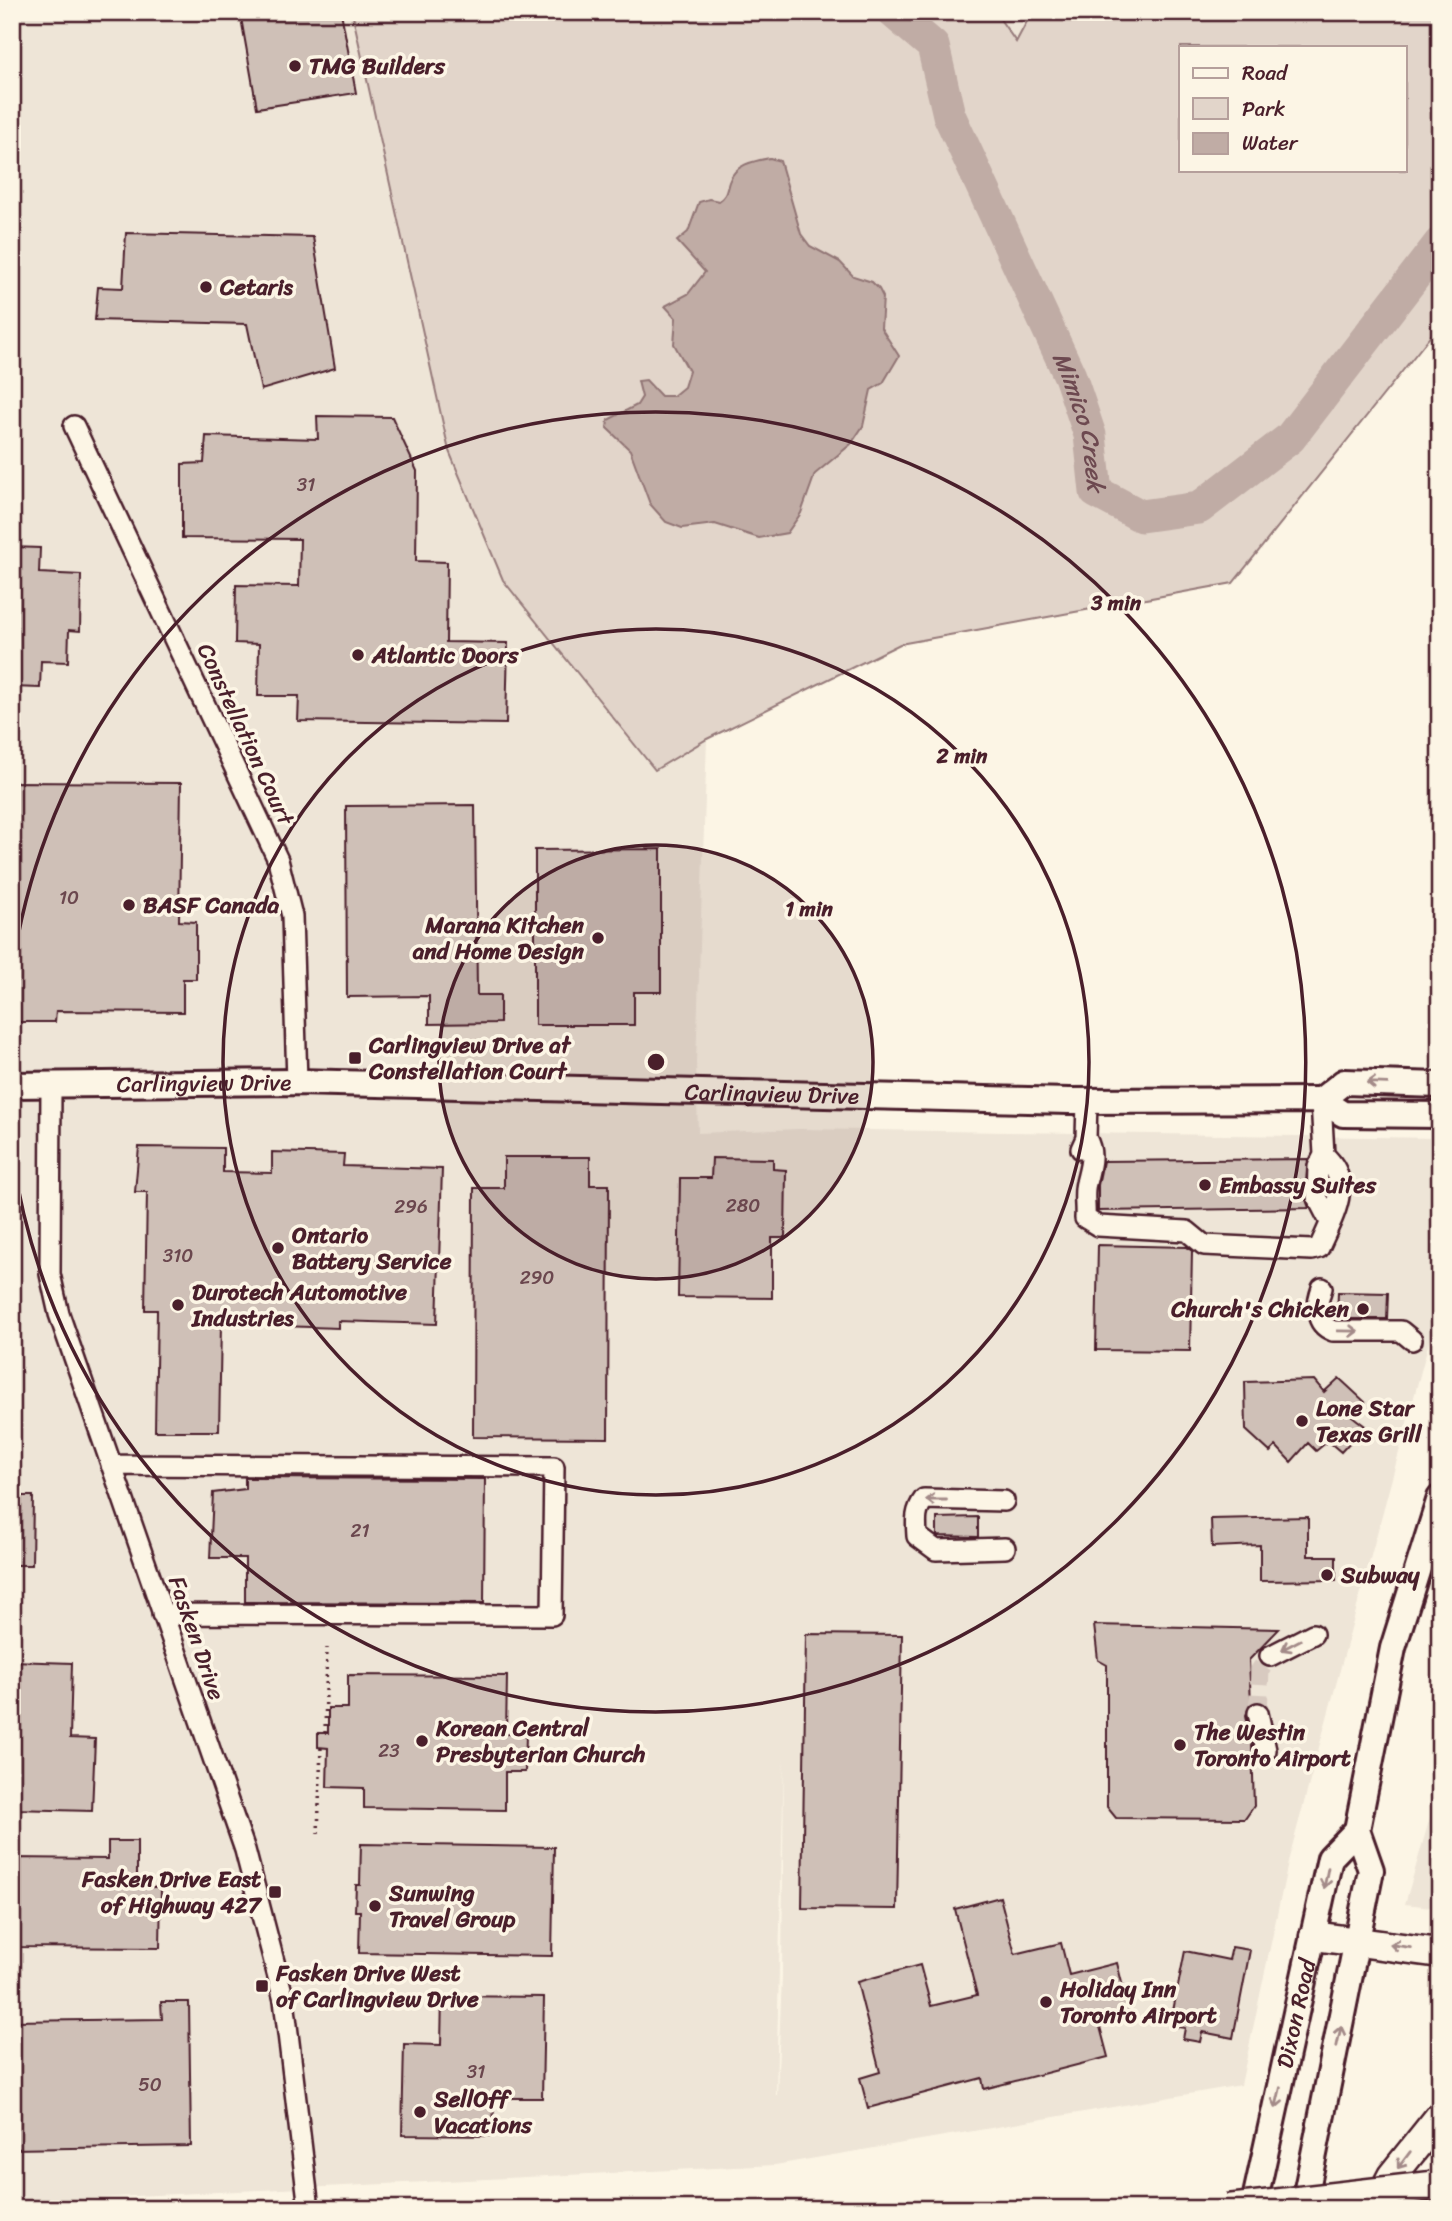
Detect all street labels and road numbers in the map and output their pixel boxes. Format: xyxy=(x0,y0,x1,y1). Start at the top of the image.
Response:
street label: Constellation Court xyxy=(185,636,307,834)
street label: Carlingview Drive xyxy=(117,1062,291,1105)
street label: Carlingview Drive xyxy=(684,1072,860,1117)
street label: Fasken Drive xyxy=(156,1570,237,1706)
street label: Dixon Road xyxy=(1264,1953,1329,2072)

